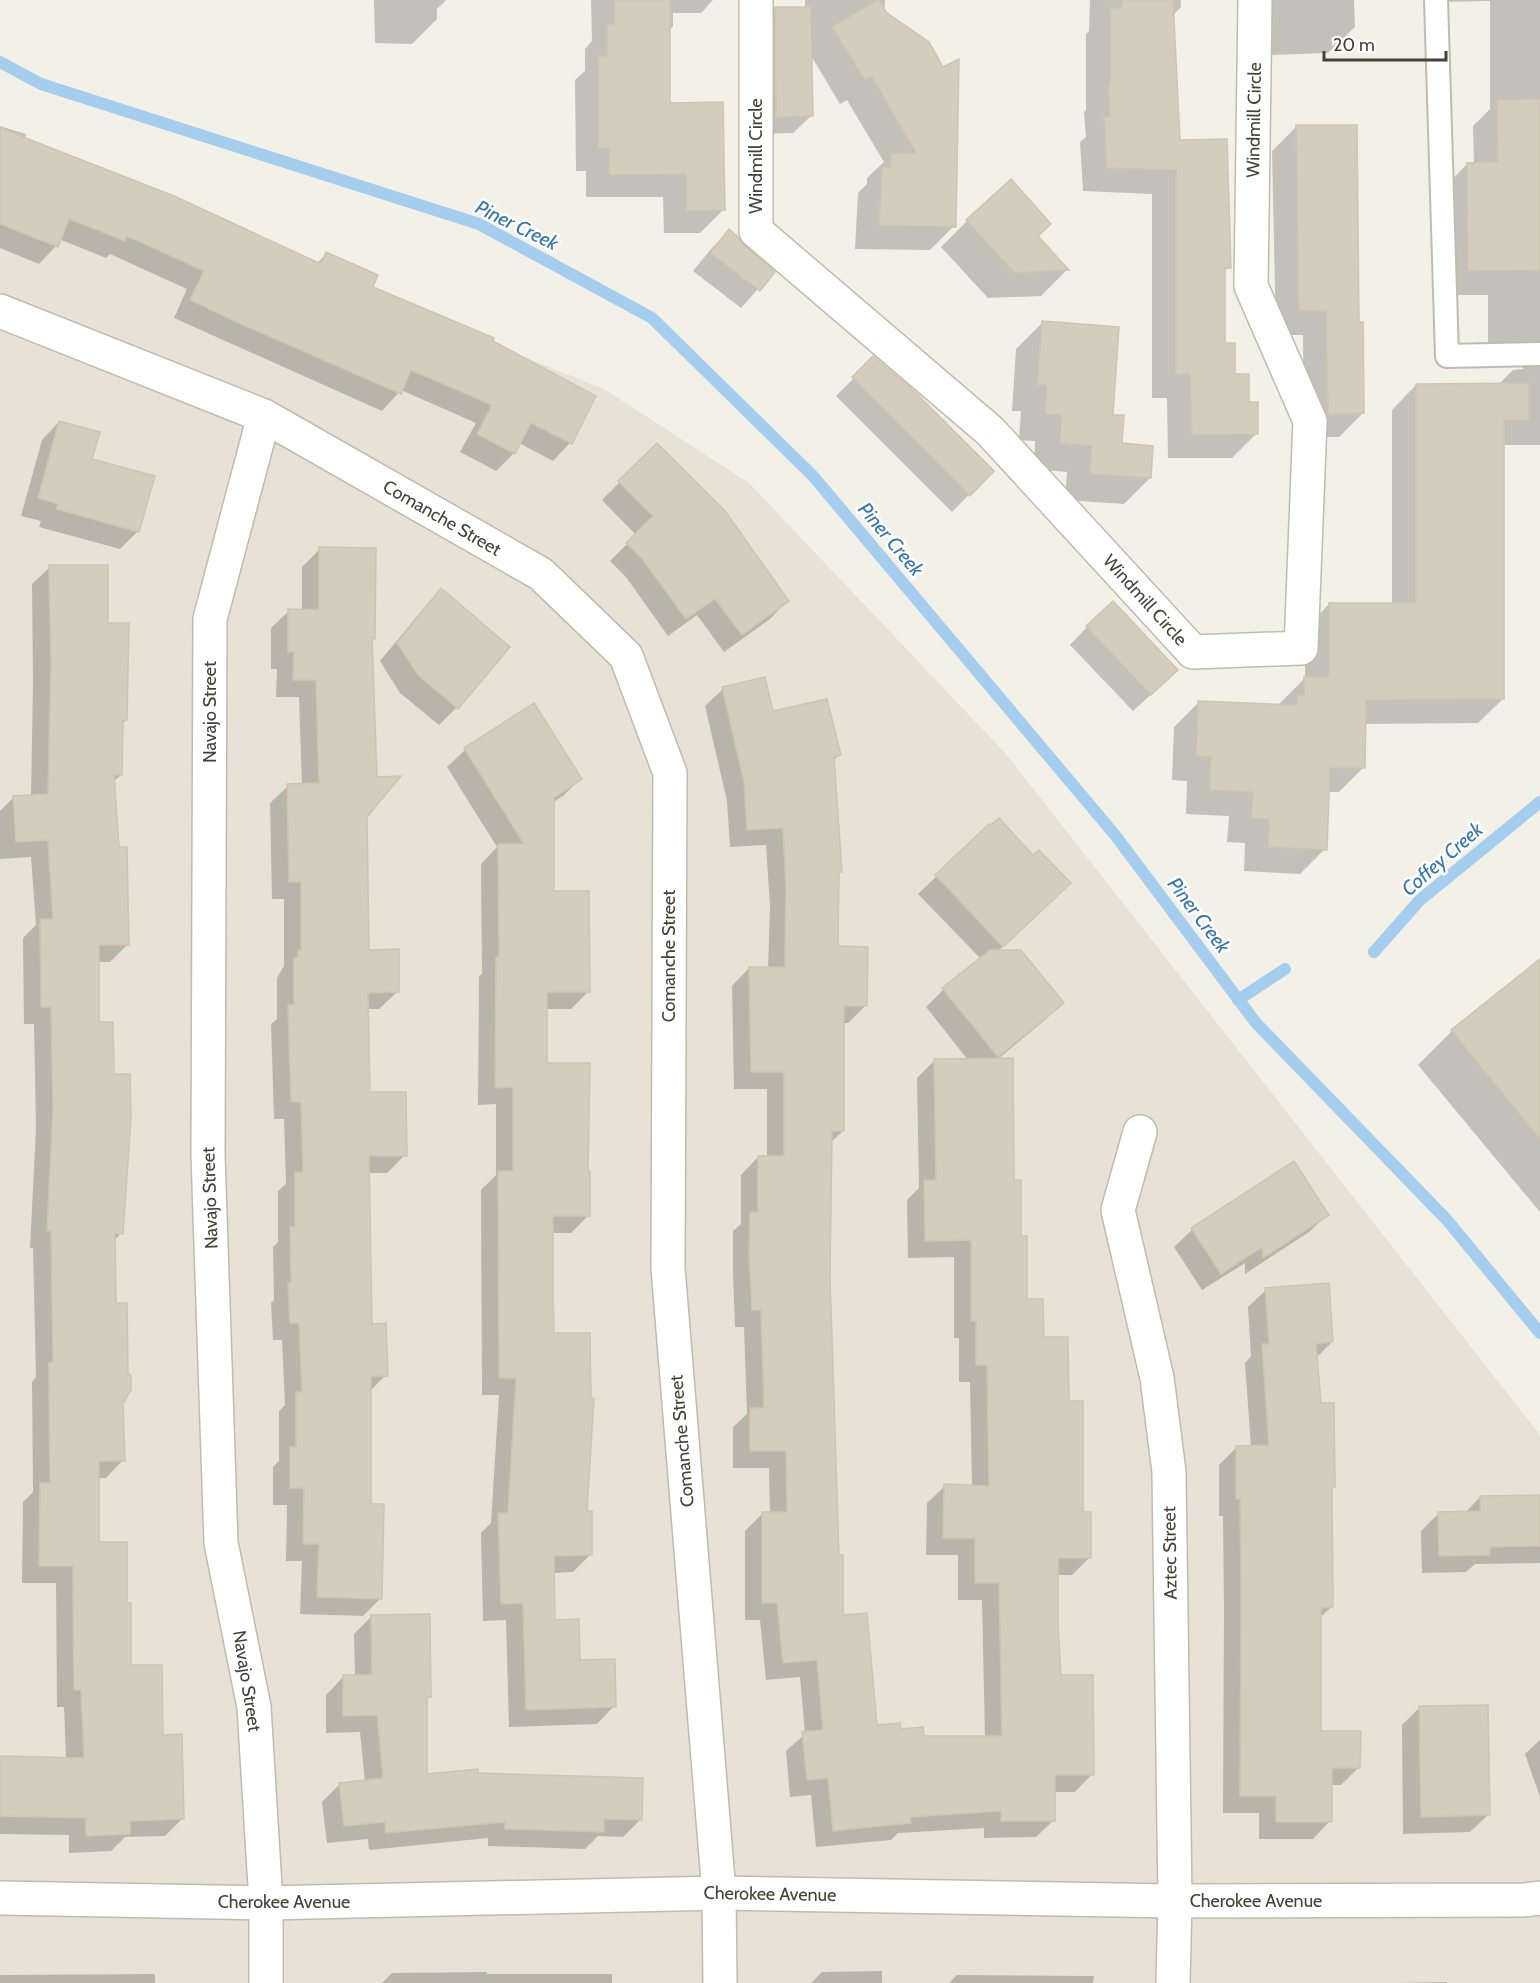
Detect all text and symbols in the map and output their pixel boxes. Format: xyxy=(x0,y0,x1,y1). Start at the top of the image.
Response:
scale bar xyxy=(1324,24,1446,62)
text: 20 m xyxy=(1333,34,1375,56)
street label: Windmill Circle xyxy=(1242,62,1266,178)
street label: Windmill Circle xyxy=(745,98,767,214)
water label: Piner Creek xyxy=(472,195,563,256)
street label: Comanche Street xyxy=(379,475,505,561)
water label: Piner Creek xyxy=(853,497,930,582)
street label: Windmill Circle xyxy=(1098,550,1192,650)
street label: Navajo Street xyxy=(199,661,221,763)
water label: Coffey Creek xyxy=(1396,816,1489,901)
water label: Piner Creek xyxy=(1163,872,1236,959)
street label: Comanche Street xyxy=(658,890,680,1022)
street label: Navajo Street xyxy=(197,1147,223,1249)
street label: Comanche Street xyxy=(665,1374,699,1508)
street label: Aztec Street xyxy=(1158,1506,1182,1600)
street label: Navajo Street xyxy=(228,1629,266,1733)
street label: Cherokee Avenue xyxy=(703,1882,837,1906)
street label: Cherokee Avenue xyxy=(1190,1890,1322,1912)
street label: Cherokee Avenue xyxy=(218,1891,350,1913)

